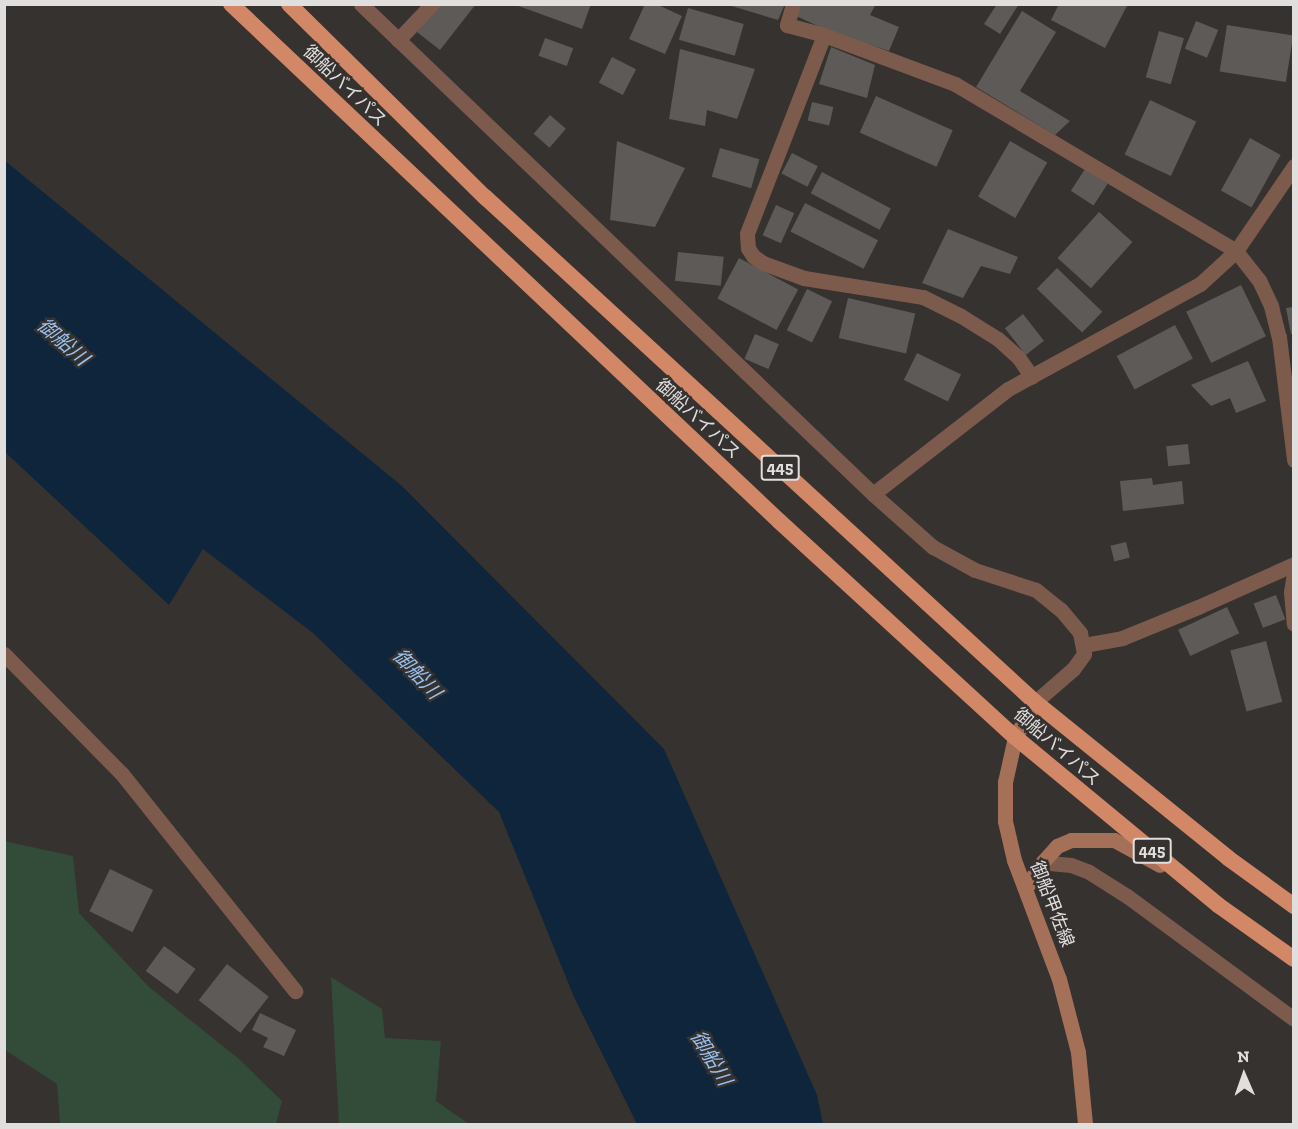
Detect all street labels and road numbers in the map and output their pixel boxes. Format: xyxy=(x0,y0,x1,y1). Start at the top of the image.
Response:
street label: 御船バイパス xyxy=(299,41,391,131)
street label: 御船バイパス xyxy=(651,374,745,464)
road number: 445 xyxy=(760,455,800,481)
street label: 御船バイパス xyxy=(1009,703,1105,791)
road number: 445 xyxy=(1132,838,1172,864)
street label: 御船甲佐線 xyxy=(1026,858,1078,950)

